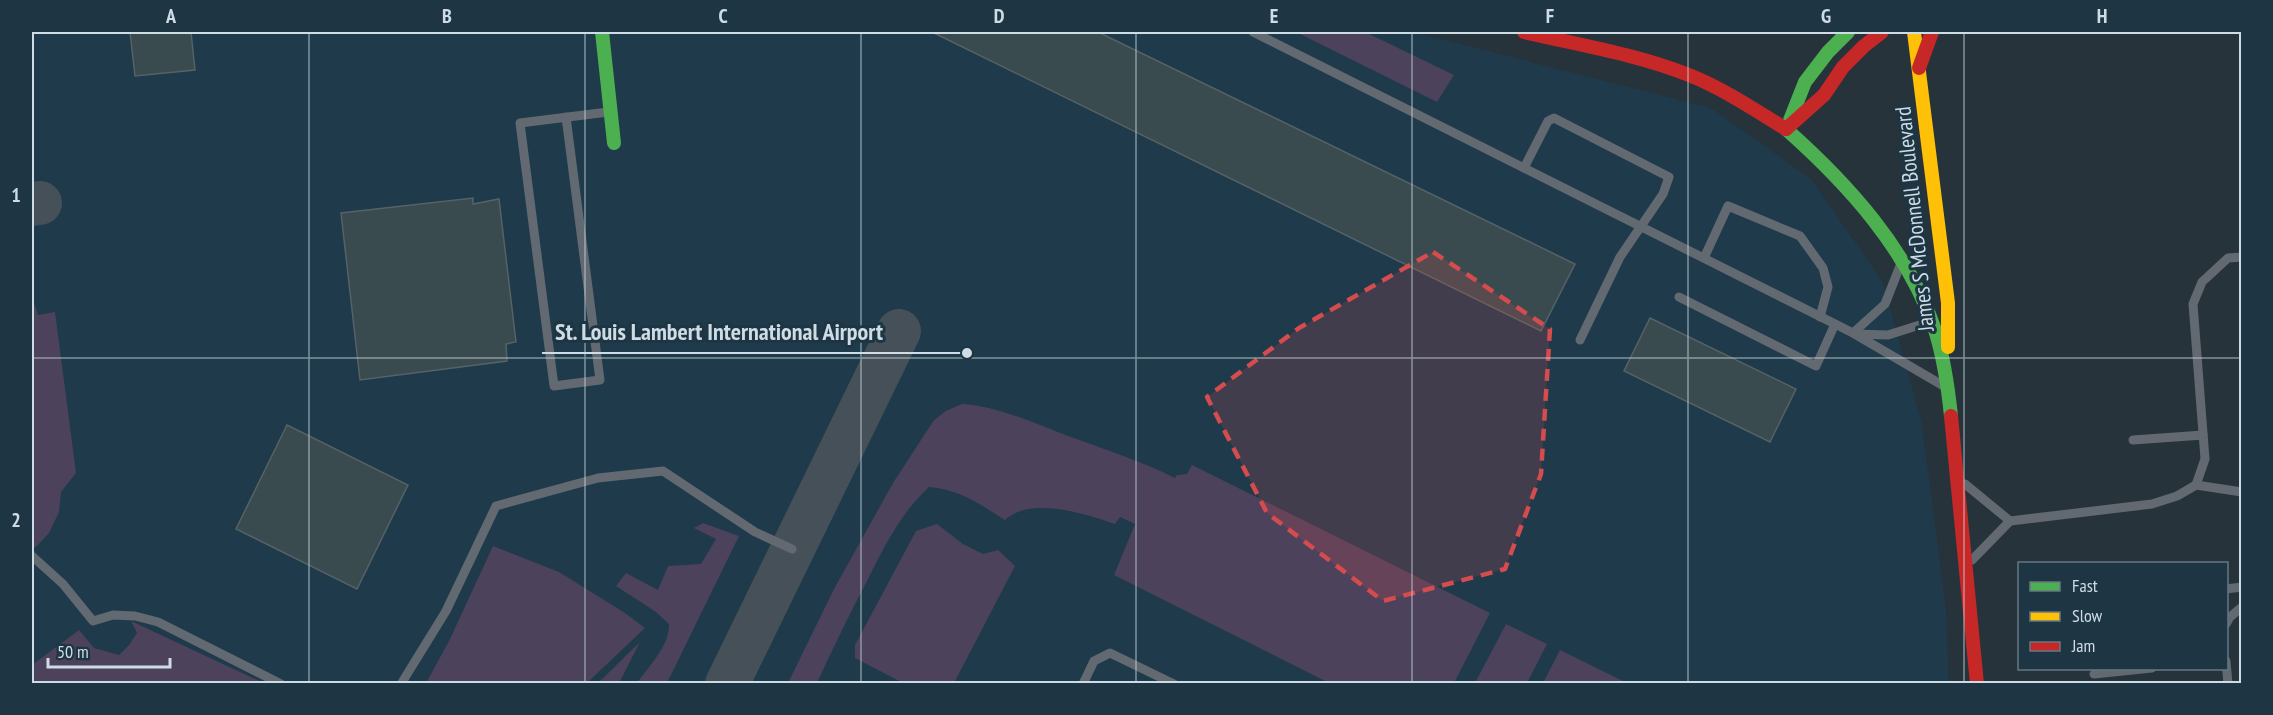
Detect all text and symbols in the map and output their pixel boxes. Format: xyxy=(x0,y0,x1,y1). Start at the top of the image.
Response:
text: A xyxy=(165,3,177,29)
text: B xyxy=(442,3,452,29)
text: C xyxy=(718,3,728,29)
text: D xyxy=(994,3,1005,29)
text: E xyxy=(1270,3,1278,29)
text: F xyxy=(1546,3,1554,29)
text: G xyxy=(1821,3,1831,29)
text: H xyxy=(2097,3,2107,29)
street label: James S McDonnell Boulevard xyxy=(1888,105,1940,334)
text: 1 xyxy=(11,182,21,208)
callout: St. Louis Lambert International Airport xyxy=(542,311,896,353)
text: St. Louis Lambert International Airport xyxy=(555,316,883,347)
text: 2 xyxy=(11,507,21,533)
legend xyxy=(2018,562,2228,670)
text: Fast xyxy=(2072,574,2098,597)
text: Slow xyxy=(2072,604,2103,627)
scale bar xyxy=(48,631,170,669)
text: Jam xyxy=(2071,634,2095,657)
text: 50 m xyxy=(57,640,89,663)

